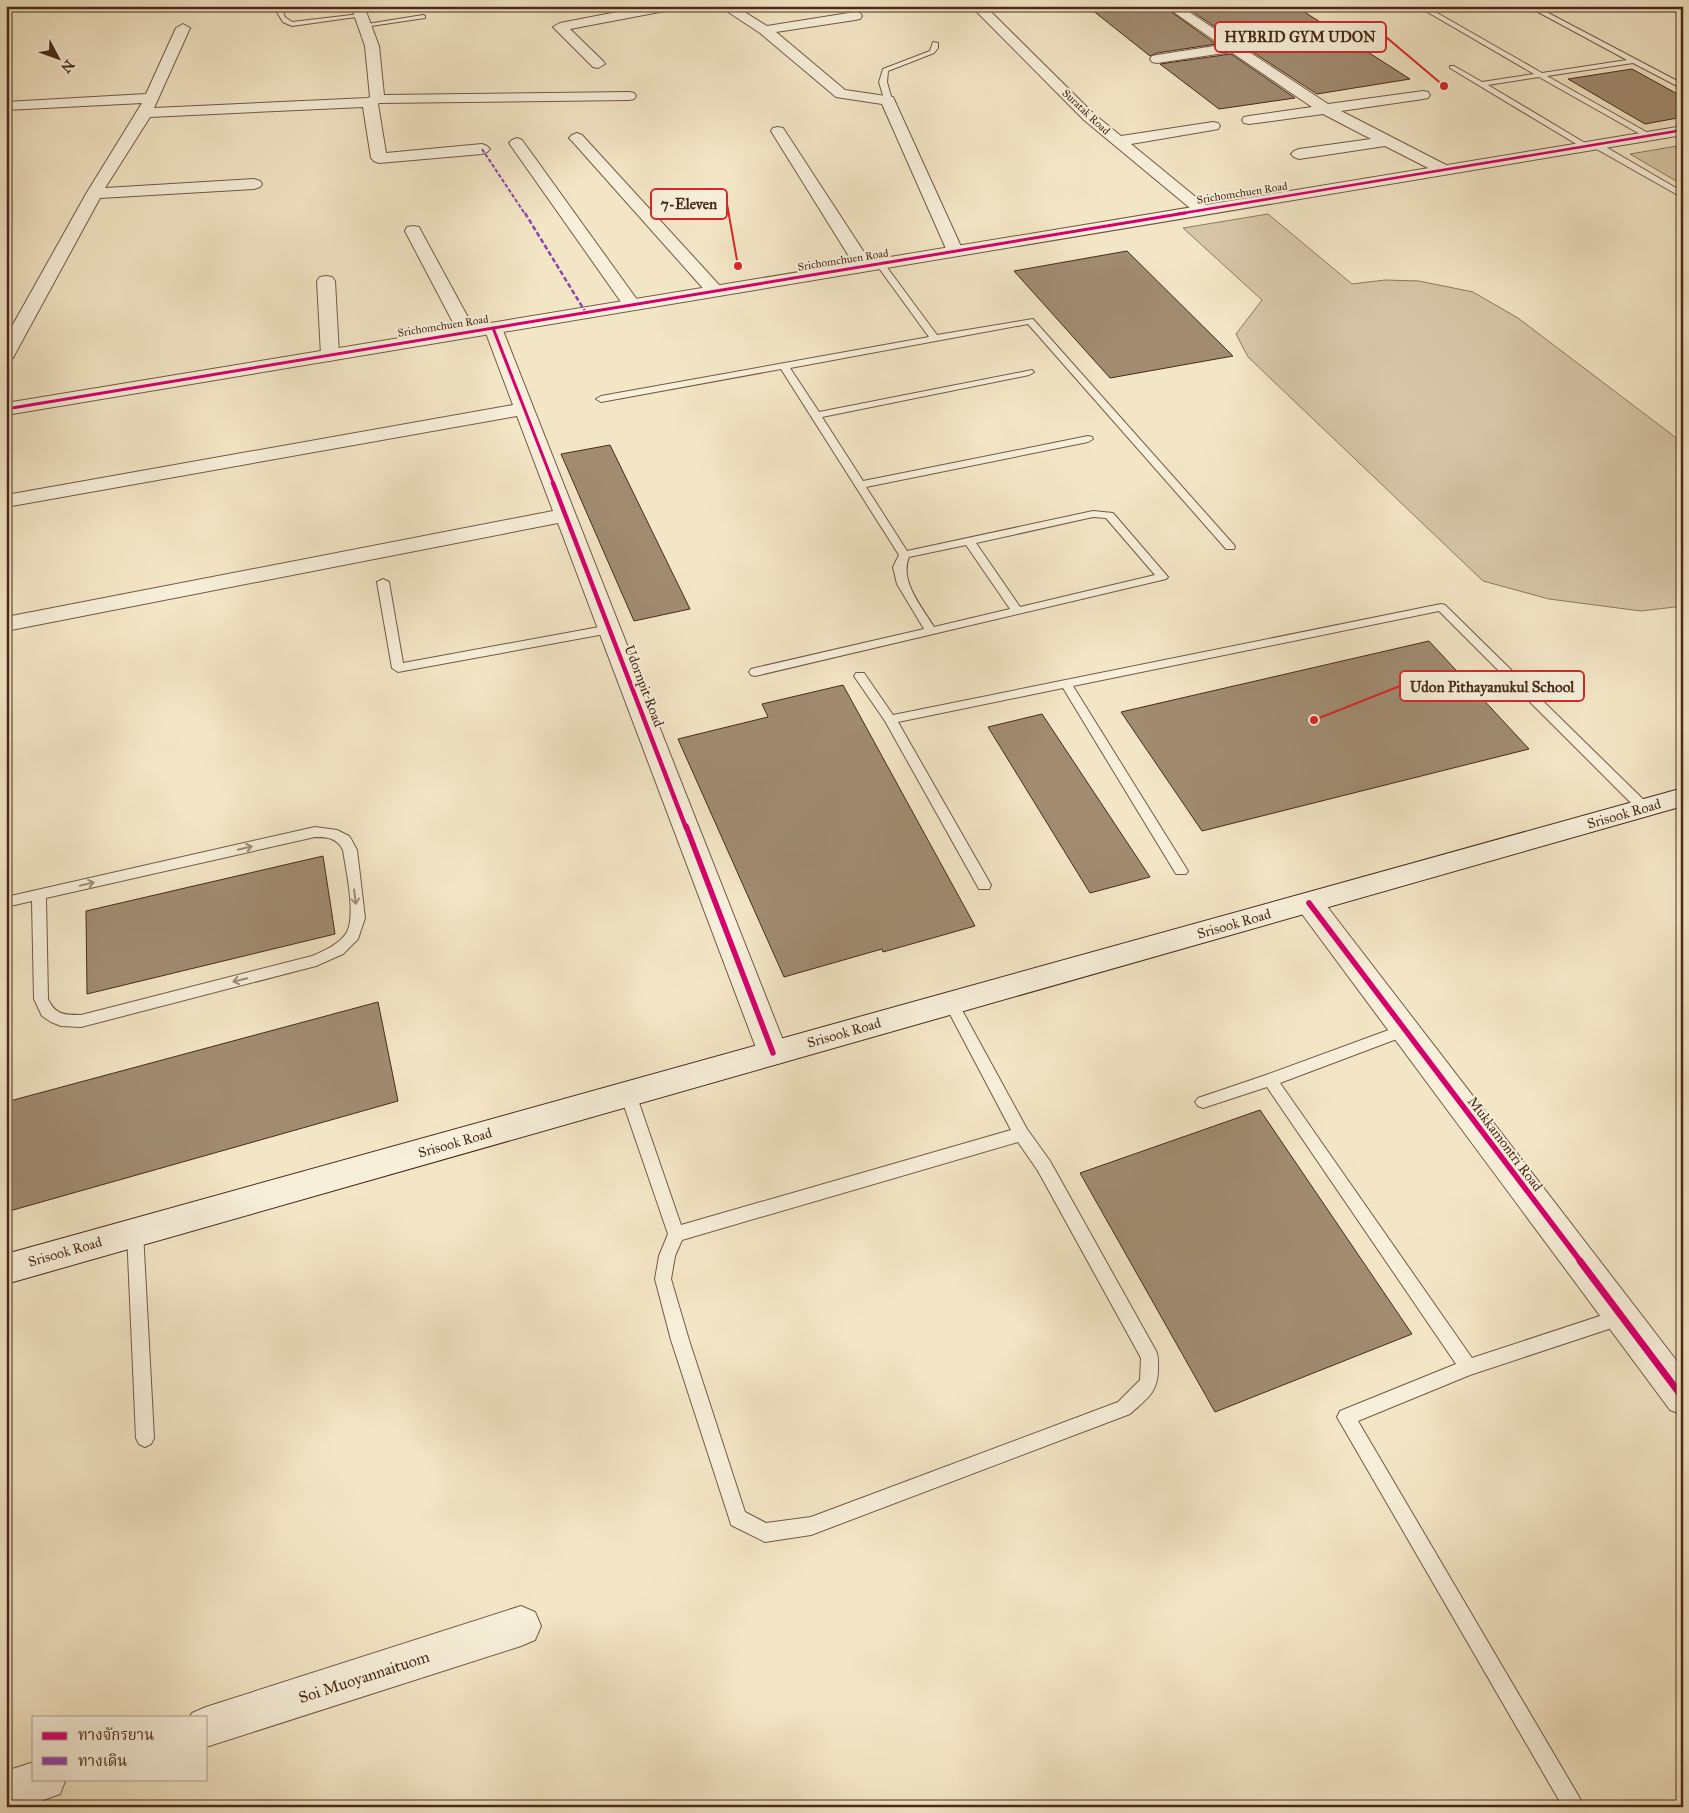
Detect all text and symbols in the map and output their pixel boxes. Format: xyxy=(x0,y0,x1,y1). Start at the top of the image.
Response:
callout: HYBRID GYM UDON xyxy=(1215,22,1386,52)
text: HYBRID GYM UDON xyxy=(1224,28,1376,46)
north arrow xyxy=(32,32,82,82)
text: N xyxy=(57,56,78,76)
street label: Suratak Road xyxy=(1059,87,1113,138)
street label: Srichomchuen Road xyxy=(1196,179,1289,207)
callout: 7-Eleven xyxy=(651,189,727,219)
text: 7-Eleven xyxy=(661,195,718,213)
street label: Srichomchuen Road xyxy=(797,246,890,274)
street label: Srichomchuen Road xyxy=(397,312,490,340)
street label: Udornpit Road xyxy=(621,643,667,729)
callout: Udon Pithayanukul School xyxy=(1400,671,1584,701)
text: Udon Pithayanukul School xyxy=(1410,678,1575,697)
street label: Srisook Road xyxy=(1585,795,1663,833)
one-way arrow xyxy=(237,843,253,852)
one-way arrow xyxy=(78,879,94,888)
one-way arrow xyxy=(351,889,361,905)
street label: Srisook Road xyxy=(1195,905,1273,943)
one-way arrow xyxy=(233,976,249,986)
street label: Srisook Road xyxy=(805,1014,883,1052)
street label: Mukkamontri Road xyxy=(1464,1093,1546,1195)
street label: Srisook Road xyxy=(416,1124,494,1162)
street label: Srisook Road xyxy=(26,1233,104,1271)
street label: Soi Muoyannaituom xyxy=(296,1647,432,1707)
legend xyxy=(32,1716,208,1780)
text: ทางจักรยาน xyxy=(78,1726,154,1744)
text: ทางเดิน xyxy=(78,1752,127,1770)

